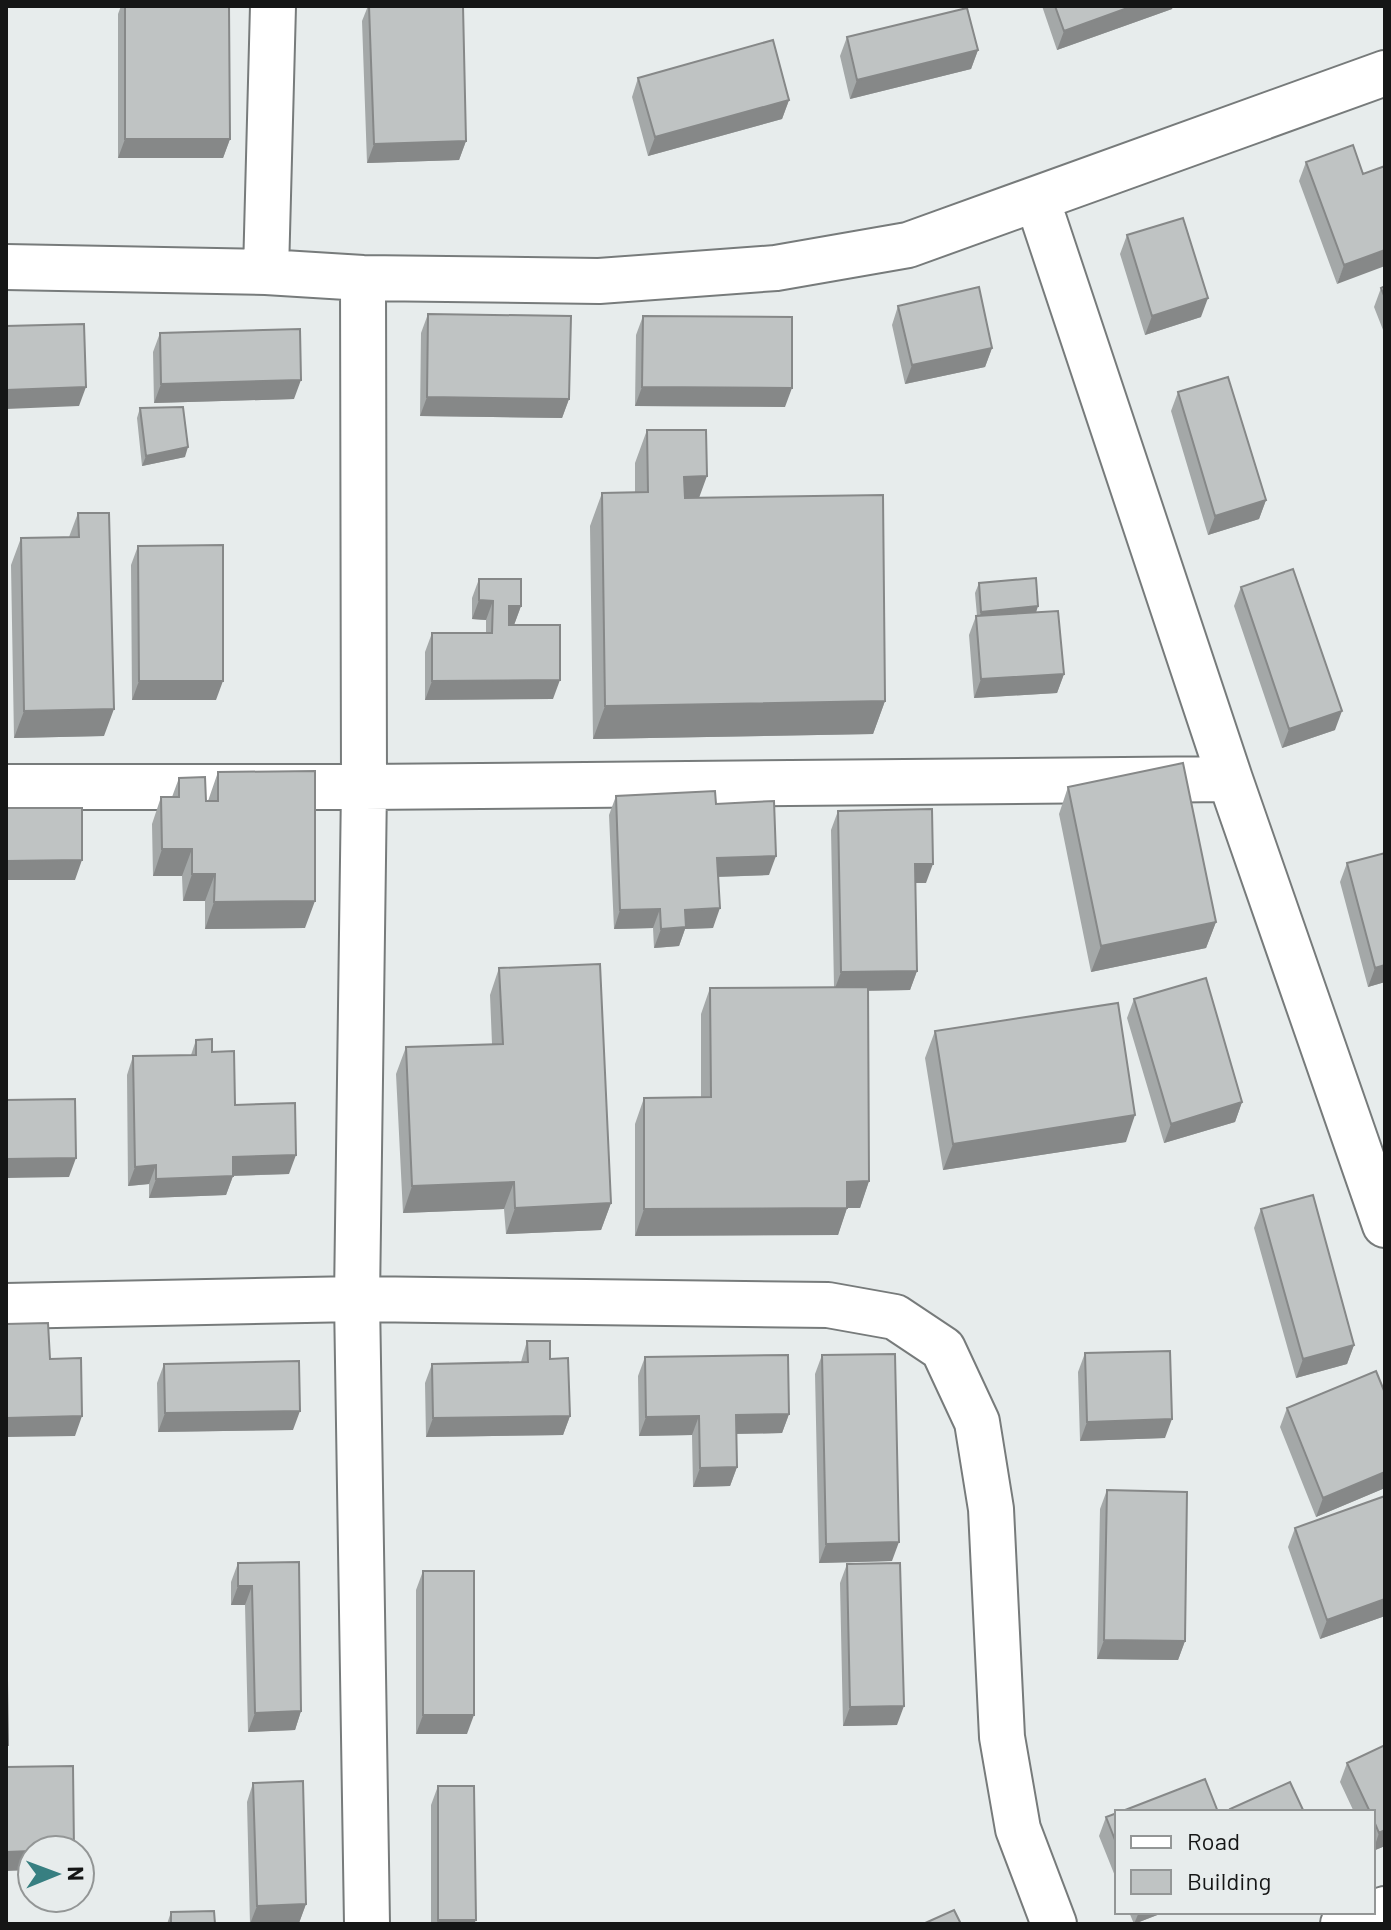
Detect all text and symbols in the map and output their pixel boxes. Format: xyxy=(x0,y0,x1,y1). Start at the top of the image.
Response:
legend xyxy=(1115,1810,1375,1914)
text: Road xyxy=(1187,1826,1240,1855)
north arrow xyxy=(16,1834,96,1914)
text: N xyxy=(64,1866,90,1881)
text: Building xyxy=(1187,1866,1271,1895)

